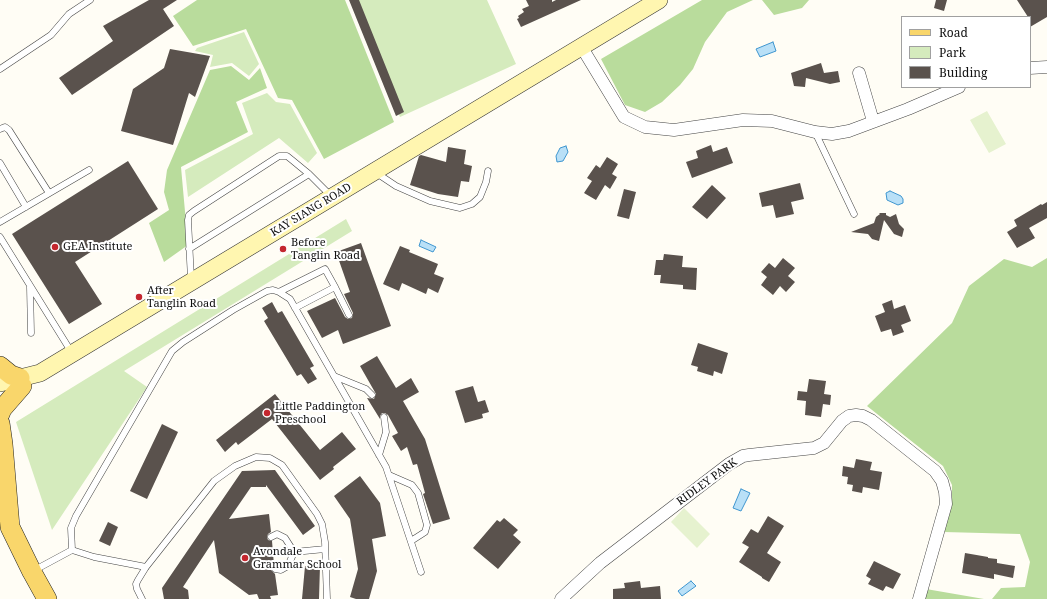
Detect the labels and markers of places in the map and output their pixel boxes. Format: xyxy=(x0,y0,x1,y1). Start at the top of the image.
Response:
place label: Before Tanglin Road xyxy=(291,236,360,262)
place label: GEA Institute xyxy=(63,240,132,254)
marker: GEA Institute xyxy=(50,242,60,252)
marker: Before Tanglin Road xyxy=(278,244,288,254)
place label: After Tanglin Road xyxy=(147,284,216,310)
marker: After Tanglin Road xyxy=(134,292,144,302)
place label: Little Paddington Preschool xyxy=(275,400,365,426)
marker: Little Paddington Preschool xyxy=(262,408,272,418)
place label: Avondale Grammar School xyxy=(253,545,342,571)
marker: Avondale Grammar School xyxy=(240,553,250,563)

